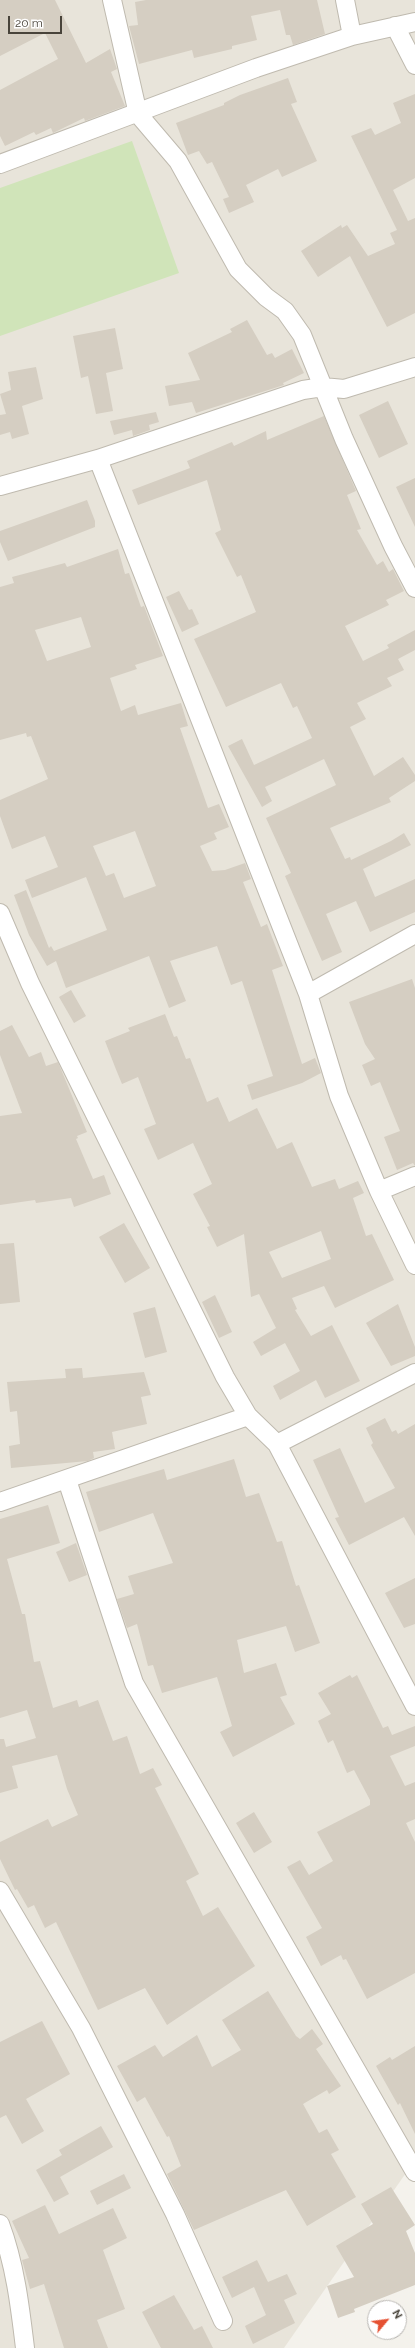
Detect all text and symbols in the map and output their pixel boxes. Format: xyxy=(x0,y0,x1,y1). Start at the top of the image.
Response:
scale bar xyxy=(10,8,64,34)
text: 20 m xyxy=(15,16,43,30)
north arrow xyxy=(367,2300,407,2340)
text: N xyxy=(389,2308,405,2321)

